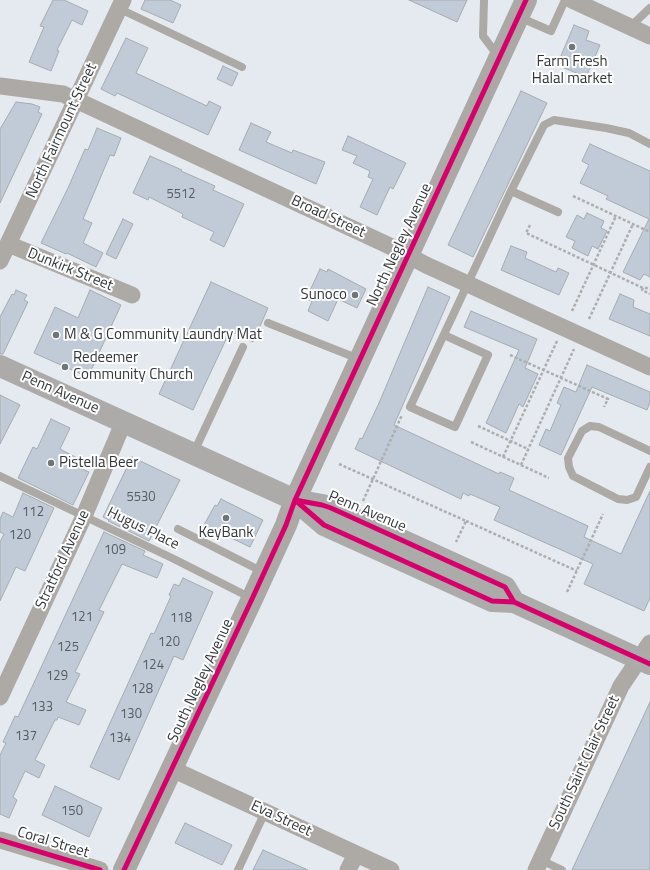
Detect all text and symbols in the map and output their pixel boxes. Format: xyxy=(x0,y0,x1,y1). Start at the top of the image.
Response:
marker: Farm Fresh Halal market xyxy=(567,42,577,52)
place label: Farm Fresh Halal market xyxy=(532,53,612,88)
street label: North Fairmount Street xyxy=(23,61,101,201)
street label: North Negley Avenue xyxy=(364,181,436,309)
house number: 5512 xyxy=(166,187,196,203)
street label: Broad Street xyxy=(288,192,368,242)
street label: Dunkirk Street xyxy=(25,245,115,295)
place label: Sunoco xyxy=(301,286,347,304)
marker: Sunoco xyxy=(350,290,360,300)
place label: M & G Community Laundry Mat xyxy=(64,326,262,344)
marker: M & G Community Laundry Mat xyxy=(51,330,61,340)
place label: Redeemer Community Church xyxy=(73,349,193,384)
marker: Redeemer Community Church xyxy=(60,362,70,372)
street label: Penn Avenue xyxy=(19,368,101,418)
place label: Pistella Beer xyxy=(59,454,138,472)
marker: Pistella Beer xyxy=(46,458,56,468)
street label: Penn Avenue xyxy=(325,488,409,536)
house number: 5530 xyxy=(126,490,156,506)
street label: Hugus Place xyxy=(104,504,182,554)
house number: 112 xyxy=(22,505,44,521)
street label: Stratford Avenue xyxy=(32,508,94,612)
marker: KeyBank xyxy=(221,513,231,523)
place label: KeyBank xyxy=(199,524,253,542)
house number: 120 xyxy=(9,528,31,544)
house number: 109 xyxy=(104,543,126,559)
house number: 121 xyxy=(71,610,93,626)
house number: 118 xyxy=(170,611,192,627)
street label: South Negley Avenue xyxy=(164,616,238,746)
house number: 120 xyxy=(158,635,180,651)
house number: 125 xyxy=(57,640,79,656)
house number: 124 xyxy=(142,658,164,674)
house number: 129 xyxy=(46,669,68,685)
house number: 128 xyxy=(131,682,153,698)
street label: South Saint Clair Street xyxy=(546,693,624,833)
house number: 133 xyxy=(31,700,53,716)
house number: 130 xyxy=(120,707,142,723)
house number: 137 xyxy=(15,729,37,745)
house number: 134 xyxy=(109,731,131,747)
street label: Eva Street xyxy=(248,797,314,841)
house number: 150 xyxy=(61,804,83,820)
street label: Coral Street xyxy=(15,824,91,862)

